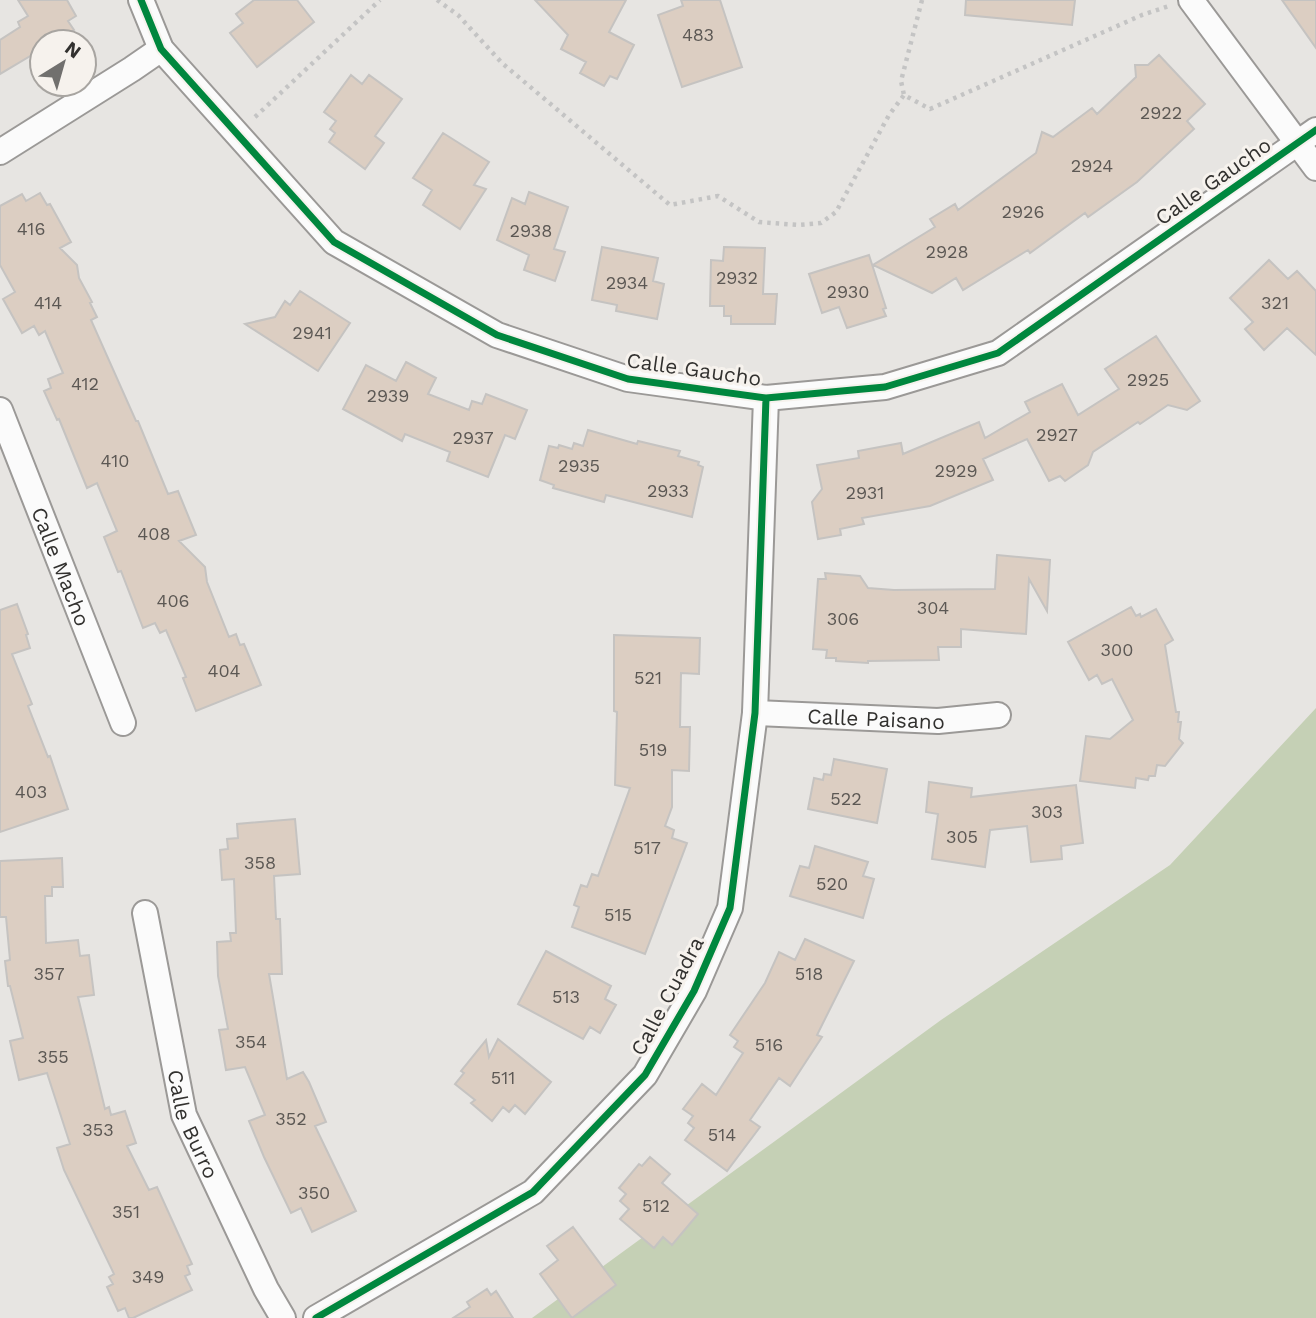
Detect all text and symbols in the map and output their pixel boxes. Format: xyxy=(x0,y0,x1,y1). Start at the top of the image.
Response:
house number: 483 xyxy=(682,24,714,45)
north arrow xyxy=(28,28,98,98)
text: N xyxy=(60,36,85,63)
house number: 2922 xyxy=(1140,102,1182,123)
street label: Calle Gaucho xyxy=(1150,132,1276,230)
house number: 2924 xyxy=(1071,155,1113,176)
house number: 2926 xyxy=(1001,201,1045,222)
house number: 416 xyxy=(17,218,45,239)
house number: 2938 xyxy=(510,220,552,241)
house number: 2928 xyxy=(925,241,969,262)
house number: 2932 xyxy=(716,267,758,288)
house number: 2934 xyxy=(606,272,648,293)
house number: 2930 xyxy=(827,281,869,302)
house number: 414 xyxy=(34,292,62,313)
house number: 321 xyxy=(1261,292,1289,313)
house number: 2941 xyxy=(292,322,332,343)
street label: Calle Gaucho xyxy=(625,347,763,391)
house number: 2925 xyxy=(1127,369,1169,390)
house number: 412 xyxy=(71,373,99,394)
house number: 2939 xyxy=(367,385,409,406)
house number: 2927 xyxy=(1036,424,1078,445)
house number: 2937 xyxy=(452,427,494,448)
house number: 410 xyxy=(101,450,129,471)
house number: 2935 xyxy=(558,455,600,476)
house number: 2929 xyxy=(934,460,978,481)
house number: 2933 xyxy=(647,480,689,501)
house number: 2931 xyxy=(846,482,884,503)
street label: Calle Macho xyxy=(27,503,96,629)
house number: 408 xyxy=(137,523,171,544)
house number: 406 xyxy=(156,590,190,611)
house number: 304 xyxy=(917,597,949,618)
house number: 306 xyxy=(827,608,859,629)
house number: 300 xyxy=(1101,639,1133,660)
house number: 404 xyxy=(207,660,241,681)
house number: 521 xyxy=(634,667,662,688)
street label: Calle Paisano xyxy=(807,703,946,734)
house number: 519 xyxy=(639,739,667,760)
house number: 403 xyxy=(15,781,47,802)
house number: 522 xyxy=(830,788,862,809)
house number: 303 xyxy=(1031,801,1063,822)
house number: 305 xyxy=(946,826,978,847)
house number: 517 xyxy=(633,837,661,858)
house number: 358 xyxy=(244,852,276,873)
house number: 520 xyxy=(816,873,848,894)
house number: 515 xyxy=(604,904,632,925)
street label: Calle Cuadra xyxy=(625,932,709,1060)
house number: 357 xyxy=(33,963,65,984)
house number: 518 xyxy=(795,963,823,984)
house number: 513 xyxy=(552,986,580,1007)
house number: 354 xyxy=(235,1031,267,1052)
house number: 516 xyxy=(755,1034,783,1055)
house number: 355 xyxy=(37,1046,69,1067)
street label: Calle Burro xyxy=(163,1067,225,1182)
house number: 511 xyxy=(491,1067,515,1088)
house number: 352 xyxy=(275,1108,307,1129)
house number: 353 xyxy=(82,1119,114,1140)
house number: 514 xyxy=(708,1124,736,1145)
house number: 350 xyxy=(298,1182,330,1203)
house number: 512 xyxy=(642,1195,670,1216)
house number: 351 xyxy=(112,1201,140,1222)
house number: 349 xyxy=(132,1266,164,1287)

